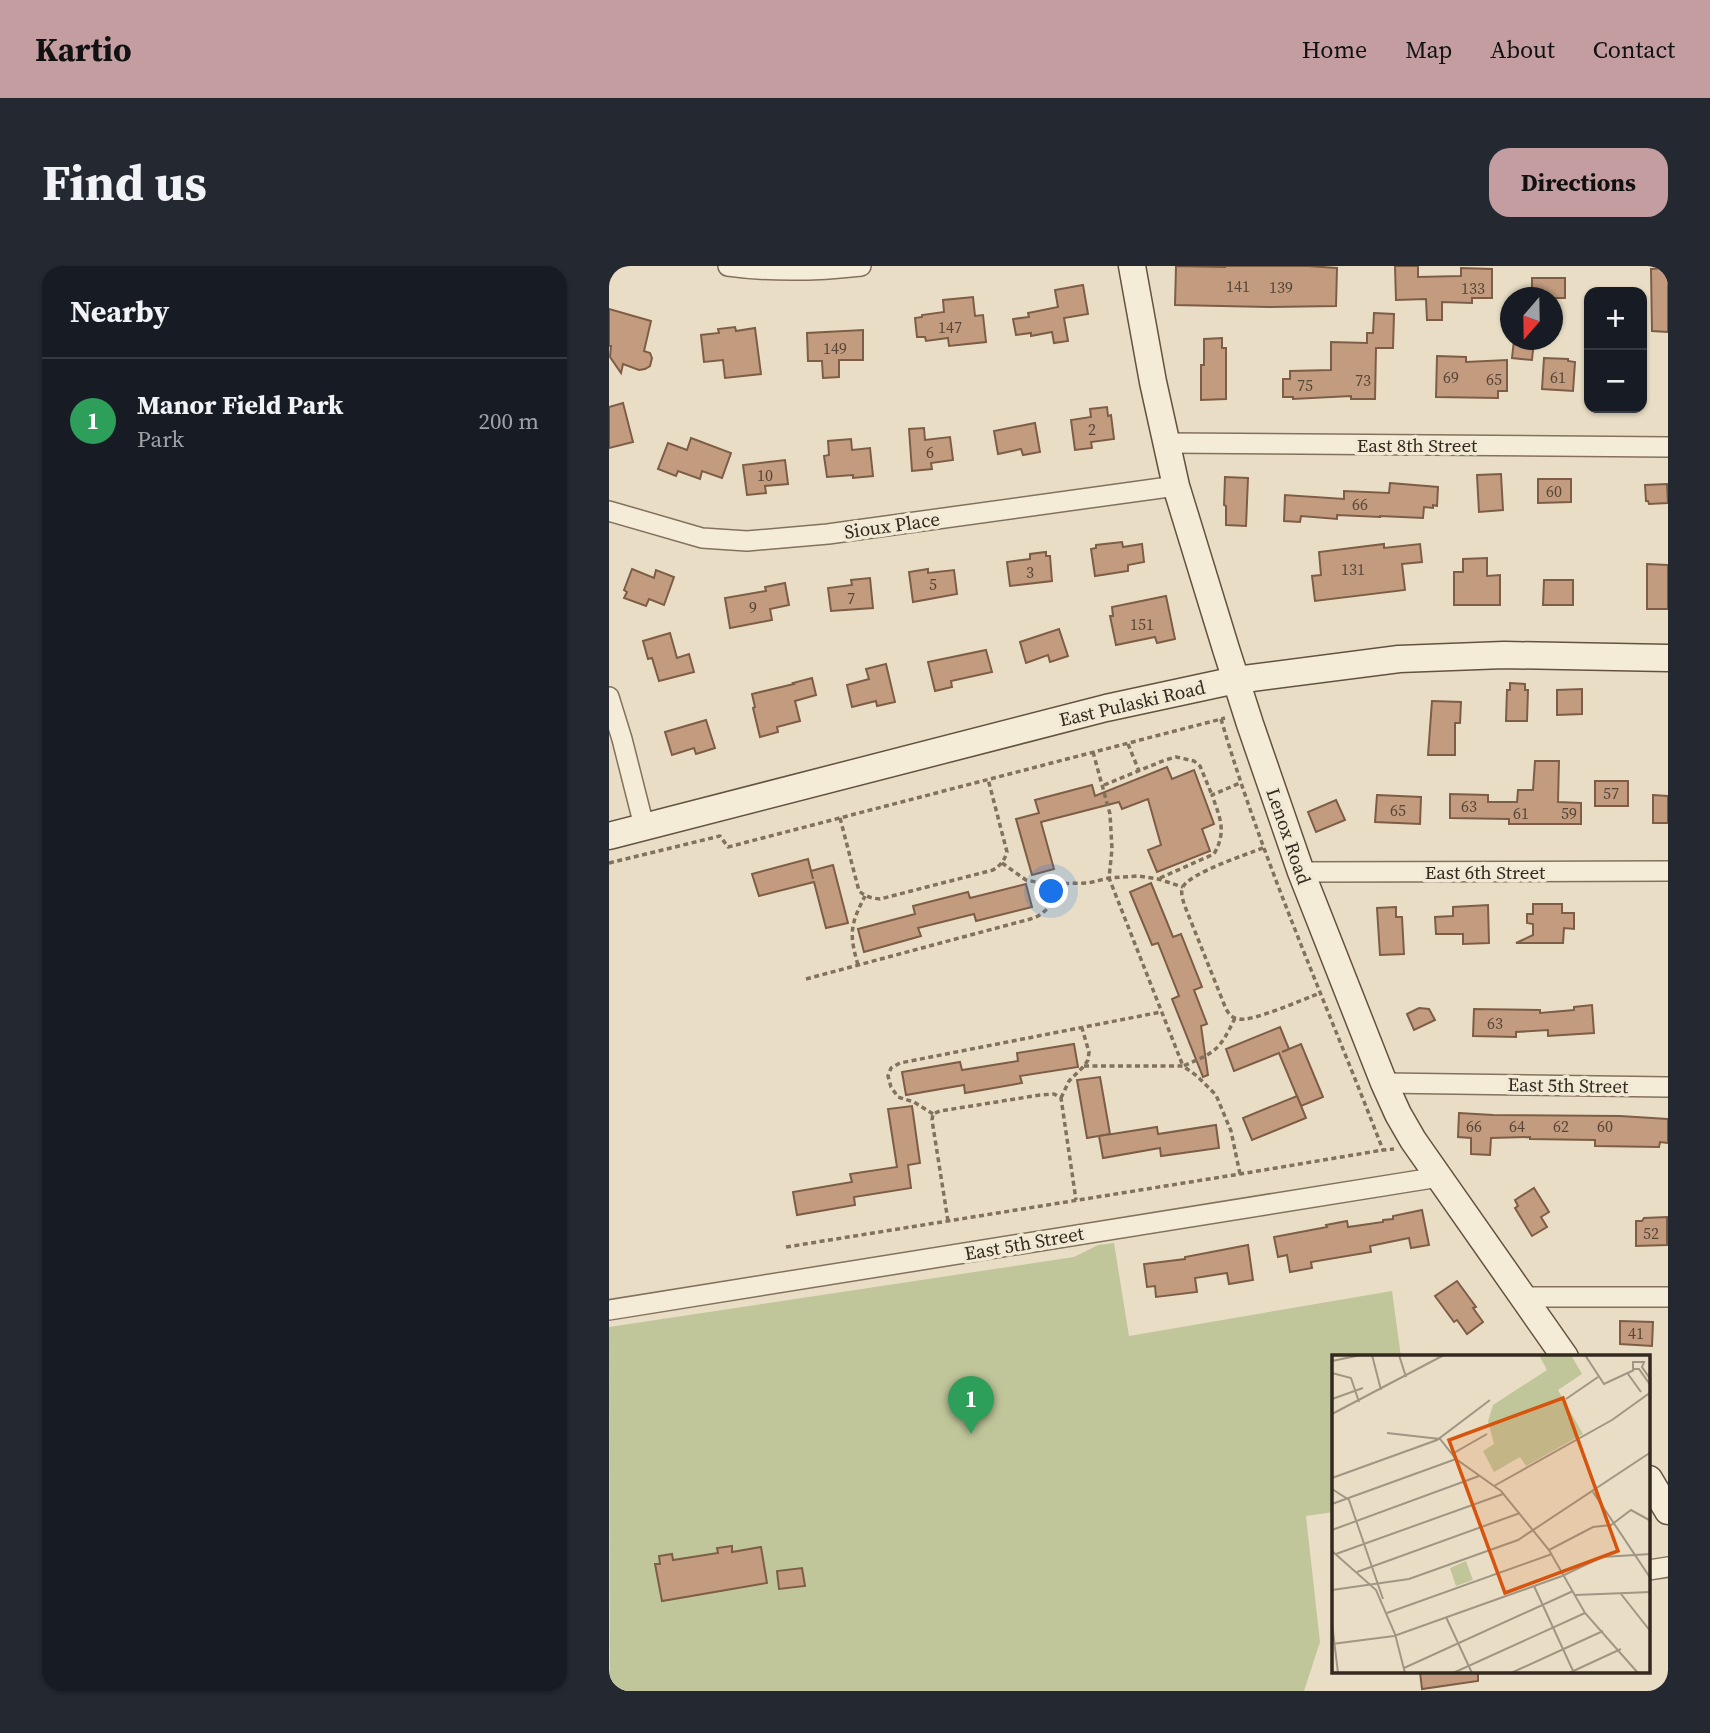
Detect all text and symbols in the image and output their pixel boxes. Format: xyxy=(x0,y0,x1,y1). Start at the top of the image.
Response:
text: Kartio xyxy=(35,27,132,72)
text: Home xyxy=(1302,33,1367,66)
text: Map xyxy=(1405,33,1452,66)
text: About xyxy=(1490,33,1555,66)
text: Contact xyxy=(1593,33,1675,66)
button: Directions xyxy=(1489,148,1668,217)
text: Find us xyxy=(42,149,207,216)
house number: 141 xyxy=(1226,275,1250,297)
house number: 139 xyxy=(1269,276,1293,298)
house number: 133 xyxy=(1461,277,1485,299)
north arrow xyxy=(1500,287,1563,350)
map controls xyxy=(1584,287,1647,413)
button: + xyxy=(1584,287,1647,350)
text: Nearby xyxy=(70,291,169,332)
house number: 147 xyxy=(938,316,962,338)
house number: 149 xyxy=(823,337,847,359)
button: − xyxy=(1584,350,1647,413)
house number: 69 xyxy=(1443,366,1459,388)
house number: 61 xyxy=(1550,366,1566,388)
house number: 65 xyxy=(1486,368,1502,390)
house number: 73 xyxy=(1355,369,1371,391)
house number: 75 xyxy=(1297,374,1313,396)
text: Manor Field Park xyxy=(137,387,343,423)
text: 1 xyxy=(87,405,99,437)
text: 200 m xyxy=(478,405,539,437)
house number: 2 xyxy=(1088,418,1096,440)
text: Park xyxy=(137,423,184,455)
street label: East 8th Street xyxy=(1357,432,1478,458)
house number: 6 xyxy=(926,441,934,463)
house number: 10 xyxy=(757,464,773,486)
house number: 60 xyxy=(1546,480,1562,502)
house number: 66 xyxy=(1352,493,1368,515)
street label: Sioux Place xyxy=(842,505,942,545)
house number: 131 xyxy=(1341,558,1365,580)
house number: 3 xyxy=(1026,561,1034,583)
house number: 5 xyxy=(929,573,937,595)
house number: 7 xyxy=(847,587,855,609)
house number: 9 xyxy=(749,596,757,618)
house number: 151 xyxy=(1130,613,1154,635)
street label: East Pulaski Road xyxy=(1056,674,1208,732)
house number: 57 xyxy=(1603,782,1619,804)
street label: Lenox Road xyxy=(1260,784,1318,888)
house number: 63 xyxy=(1461,795,1477,817)
house number: 65 xyxy=(1390,799,1406,821)
house number: 61 xyxy=(1513,802,1529,824)
house number: 59 xyxy=(1561,802,1577,824)
street label: East 6th Street xyxy=(1425,859,1546,885)
your location xyxy=(1034,874,1068,908)
house number: 63 xyxy=(1487,1012,1503,1034)
street label: East 5th Street xyxy=(1507,1071,1629,1099)
house number: 66 xyxy=(1466,1115,1482,1137)
house number: 64 xyxy=(1509,1115,1525,1137)
house number: 62 xyxy=(1553,1115,1569,1137)
house number: 60 xyxy=(1597,1115,1613,1137)
street label: East 5th Street xyxy=(962,1220,1086,1266)
house number: 52 xyxy=(1643,1222,1659,1244)
house number: 41 xyxy=(1628,1322,1644,1344)
inset map xyxy=(1332,1355,1651,1674)
pin: 1 xyxy=(948,1376,994,1434)

